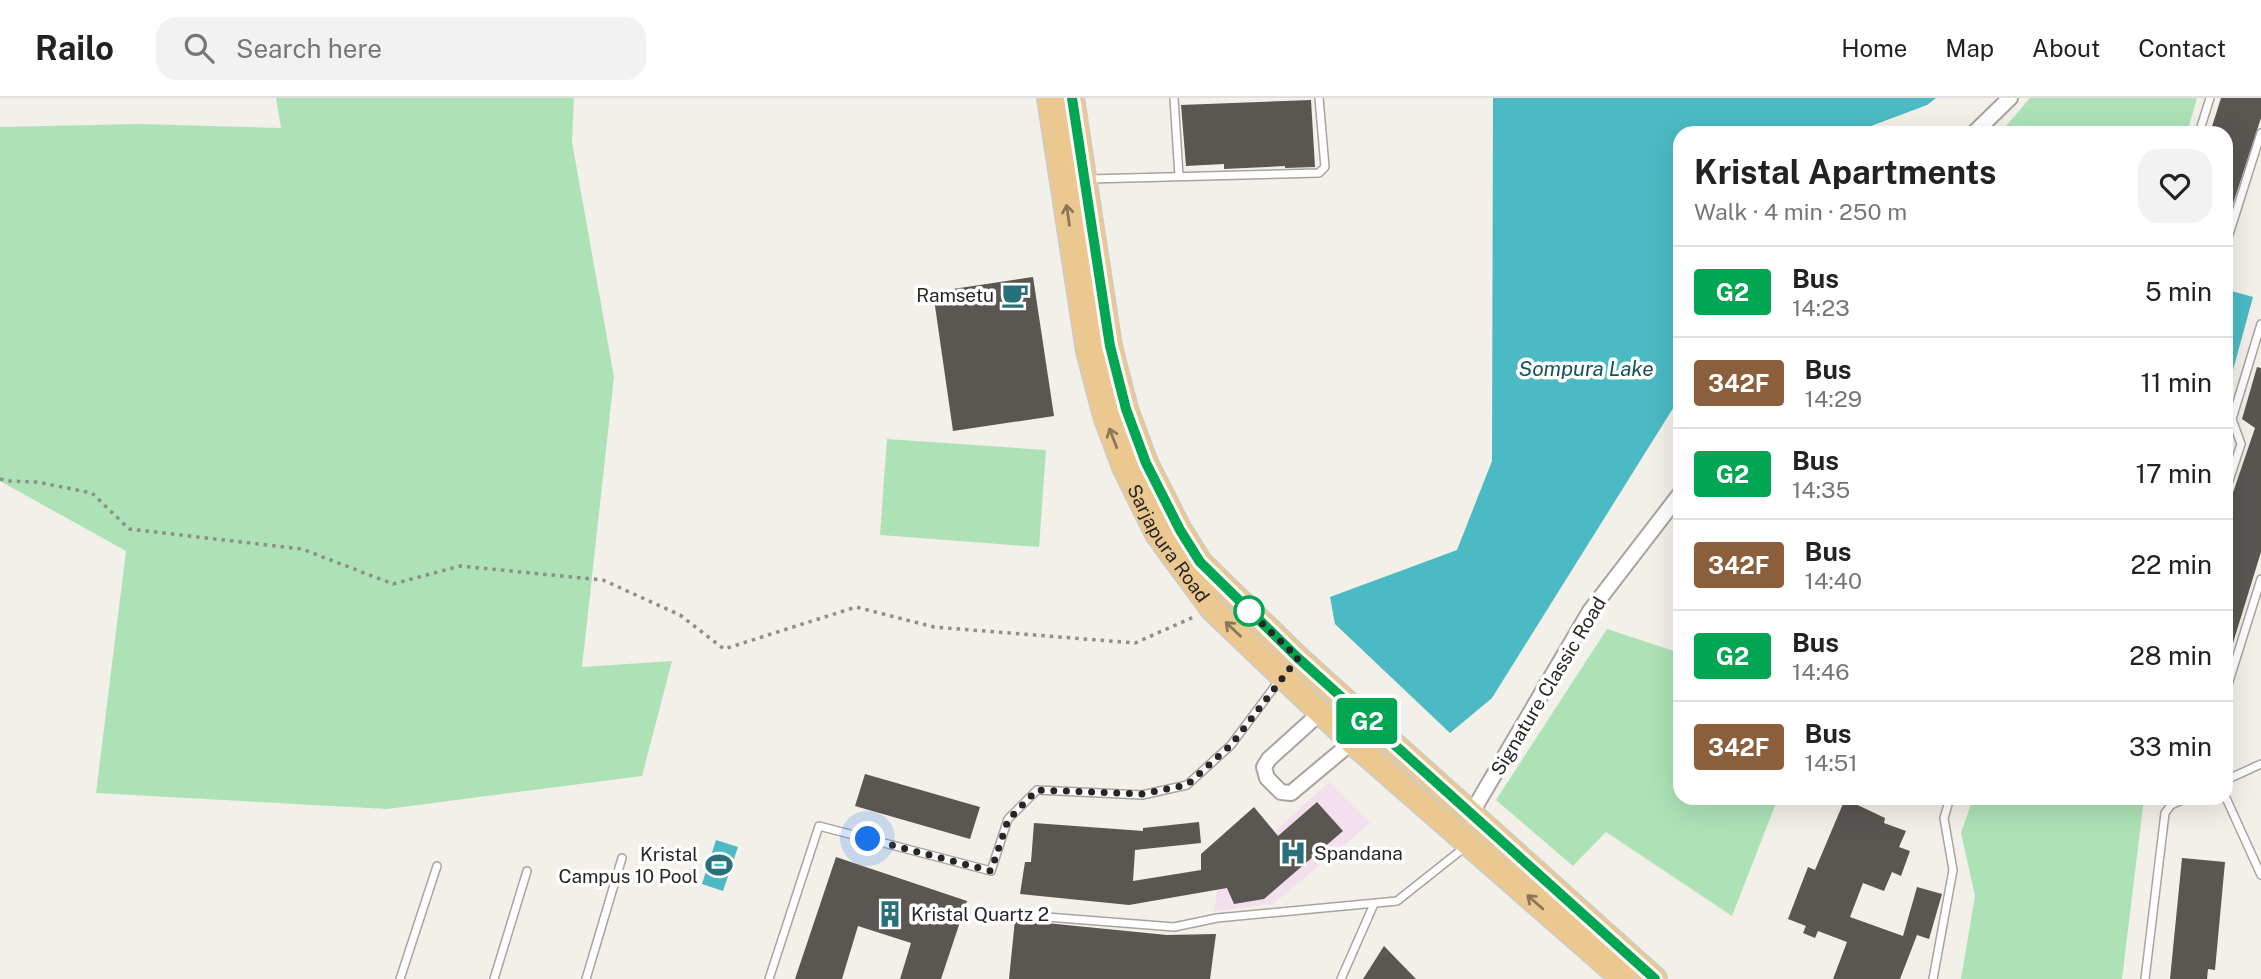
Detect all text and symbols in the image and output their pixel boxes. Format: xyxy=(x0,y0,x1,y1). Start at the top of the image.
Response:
search box xyxy=(156,17,646,80)
text: Railo xyxy=(35,29,114,67)
icon: search xyxy=(180,29,218,67)
text: Search here xyxy=(236,33,382,64)
text: Home xyxy=(1841,34,1907,62)
text: Map xyxy=(1945,34,1994,62)
text: About xyxy=(2032,34,2100,62)
text: Contact xyxy=(2138,34,2226,62)
button: heart xyxy=(2138,149,2212,223)
text: Kristal Apartments xyxy=(1694,153,1996,191)
text: Walk · 4 min · 250 m xyxy=(1694,198,1907,225)
one-way arrow xyxy=(1061,205,1074,227)
text: Bus xyxy=(1792,263,1839,294)
text: 5 min xyxy=(2145,276,2212,307)
text: G2 xyxy=(1716,278,1749,306)
cafe icon: Ramsetu xyxy=(1000,280,1030,310)
place label: Ramsetu xyxy=(916,284,994,306)
text: 14:23 xyxy=(1792,294,1850,321)
text: Bus xyxy=(1805,354,1852,385)
water label: Sompura Lake xyxy=(1518,356,1654,381)
text: 11 min xyxy=(2140,367,2212,398)
text: 342F xyxy=(1708,369,1770,397)
text: 14:29 xyxy=(1805,385,1862,412)
one-way arrow xyxy=(1106,427,1119,449)
text: Bus xyxy=(1792,445,1839,476)
text: 17 min xyxy=(2135,458,2212,489)
text: G2 xyxy=(1716,460,1749,488)
text: 14:35 xyxy=(1792,476,1850,503)
street label: Sarjapura Road xyxy=(1123,481,1214,606)
text: Bus xyxy=(1805,536,1852,567)
text: 22 min xyxy=(2131,549,2212,580)
text: 342F xyxy=(1708,551,1770,579)
text: 14:40 xyxy=(1805,567,1862,594)
street label: Signature Classic Road xyxy=(1486,593,1610,779)
unlabelled marker xyxy=(1234,596,1264,626)
one-way arrow xyxy=(1225,620,1242,637)
text: Bus xyxy=(1792,627,1839,658)
text: 28 min xyxy=(2129,640,2212,671)
text: G2 xyxy=(1716,642,1749,670)
text: 14:46 xyxy=(1792,658,1850,685)
line badge: G2 xyxy=(1336,698,1398,744)
text: G2 xyxy=(1350,707,1384,735)
text: Bus xyxy=(1805,718,1852,749)
text: 33 min xyxy=(2129,731,2212,762)
text: 342F xyxy=(1708,733,1770,761)
text: 14:51 xyxy=(1805,749,1858,776)
your location xyxy=(850,821,885,856)
hospital icon: Spandana xyxy=(1278,838,1308,868)
place label: Spandana xyxy=(1314,842,1403,864)
place label: Kristal Campus 10 Pool xyxy=(558,843,698,887)
sports icon: Kristal Campus 10 Pool xyxy=(704,850,734,880)
one-way arrow xyxy=(1526,894,1544,910)
building icon: Kristal Quartz 2 xyxy=(875,899,905,929)
place label: Kristal Quartz 2 xyxy=(911,903,1049,925)

